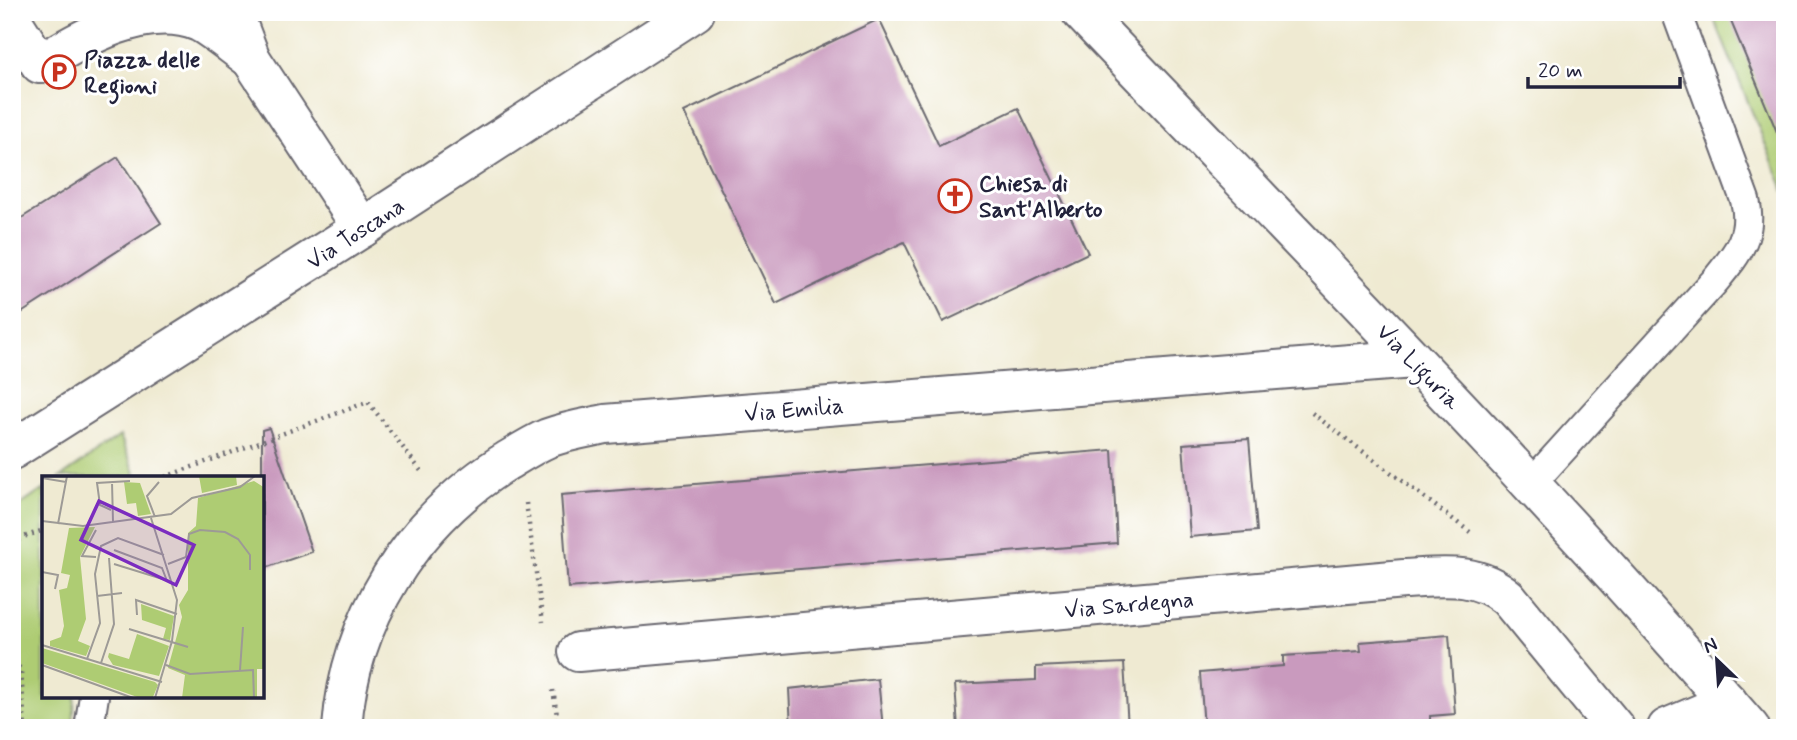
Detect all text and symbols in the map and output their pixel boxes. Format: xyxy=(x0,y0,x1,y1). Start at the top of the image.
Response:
place label: Piazza delle Regioni xyxy=(84,46,200,105)
scale bar xyxy=(1528,46,1680,90)
parking icon: Piazza delle Regioni xyxy=(40,53,78,91)
text: 20 m xyxy=(1538,57,1583,85)
place label: Chiesa di Sant'Alberto xyxy=(979,170,1103,226)
church icon: Chiesa di Sant'Alberto xyxy=(936,177,974,215)
street label: Via Toscana xyxy=(301,192,411,278)
street label: Via Liguria xyxy=(1368,318,1466,418)
street label: Via Emilia xyxy=(743,392,845,430)
inset map xyxy=(42,476,264,698)
street label: Via Sardegna xyxy=(1063,585,1195,627)
north arrow xyxy=(1682,624,1752,694)
text: N xyxy=(1699,632,1721,660)

